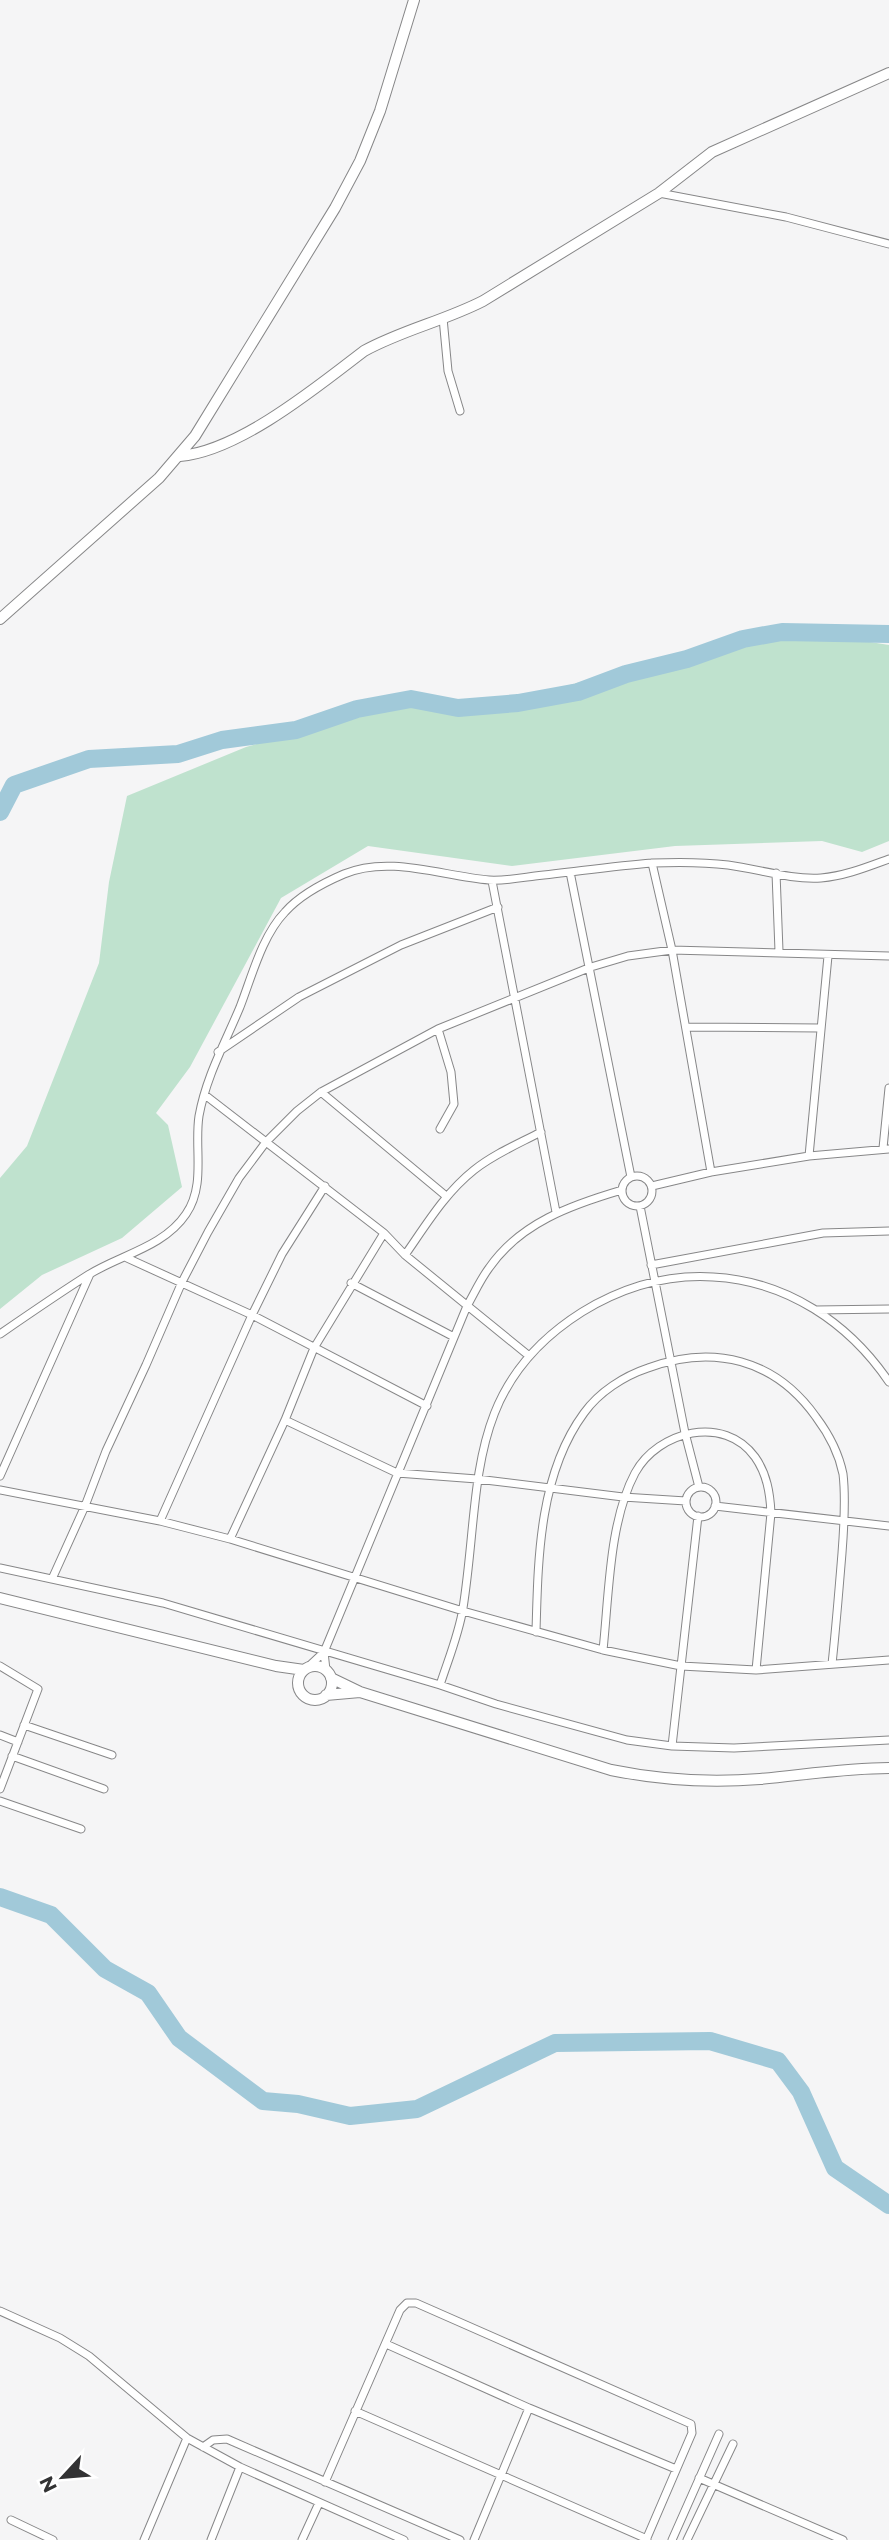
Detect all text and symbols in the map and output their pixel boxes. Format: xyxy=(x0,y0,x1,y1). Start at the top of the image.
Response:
north arrow xyxy=(28,2442,98,2512)
text: N xyxy=(34,2472,62,2496)

